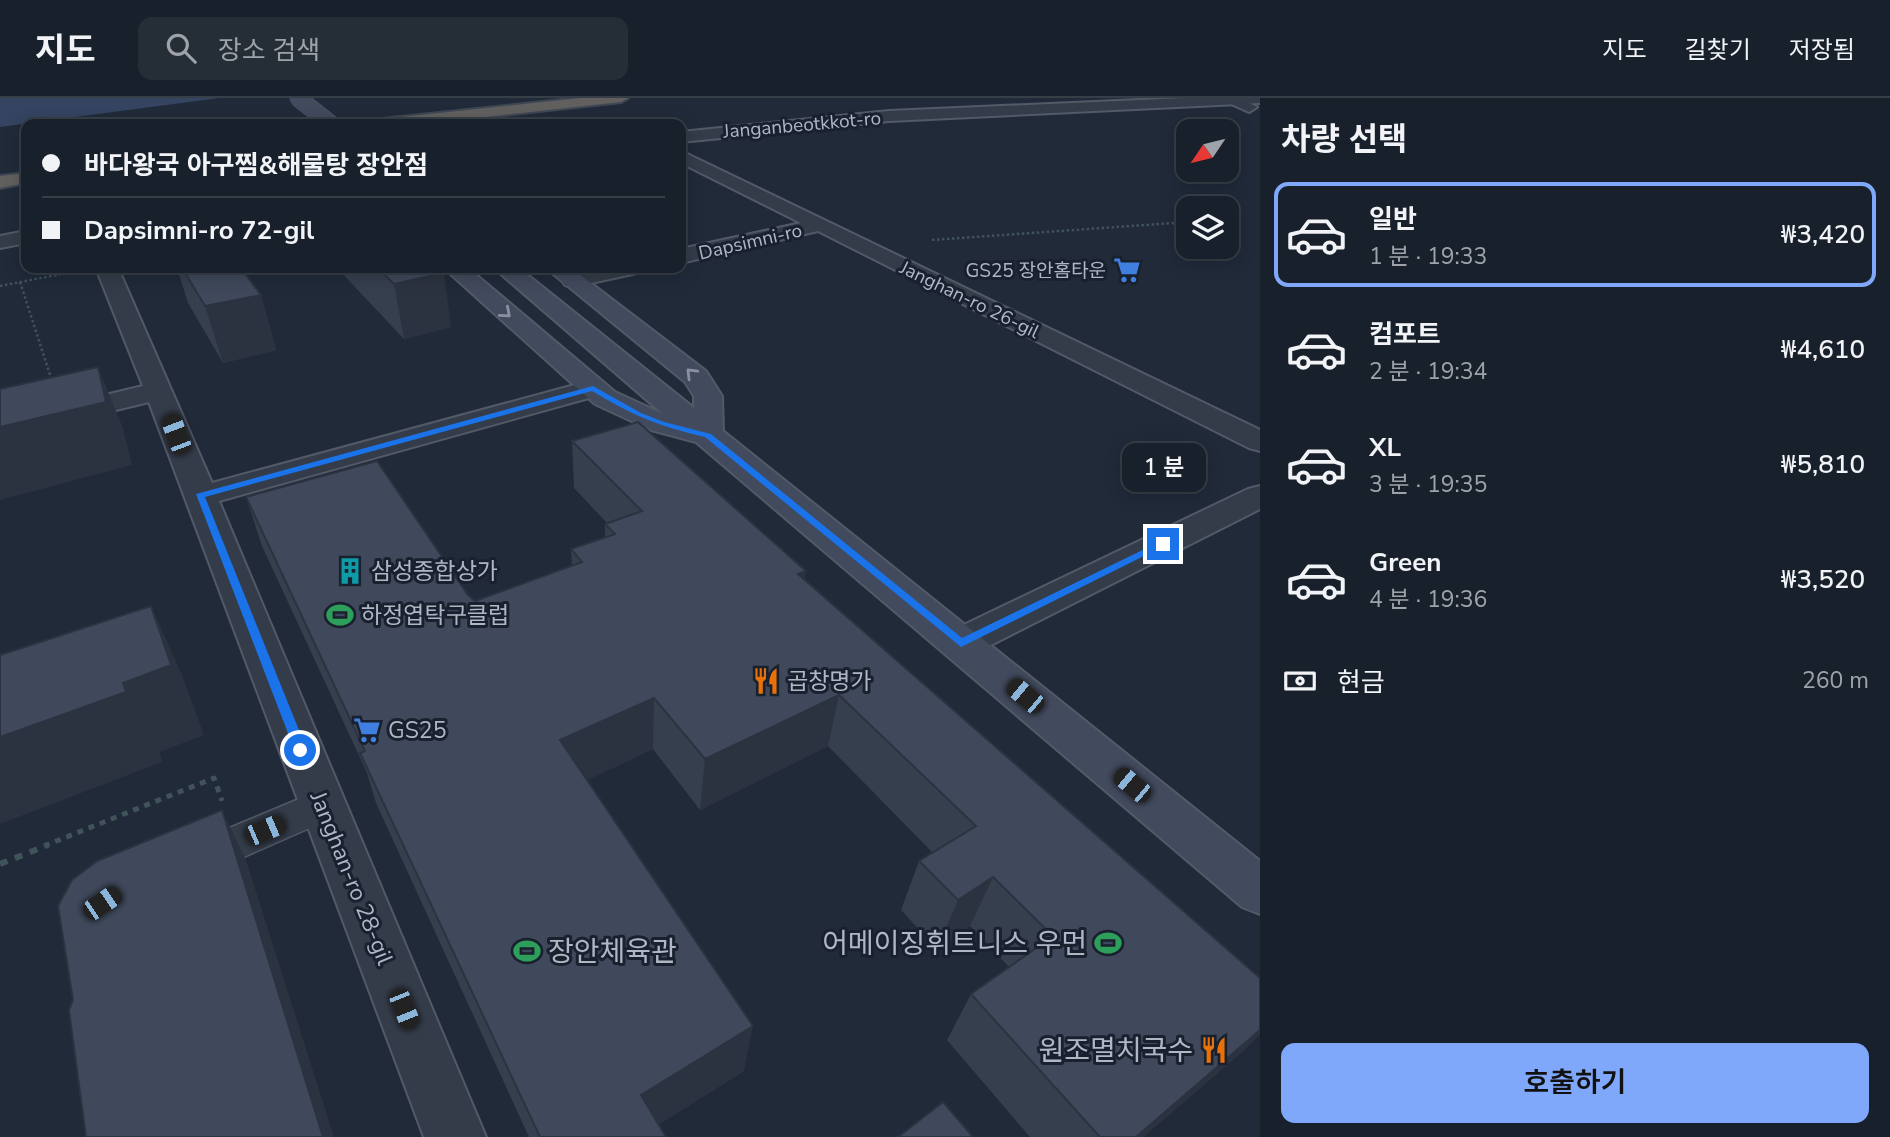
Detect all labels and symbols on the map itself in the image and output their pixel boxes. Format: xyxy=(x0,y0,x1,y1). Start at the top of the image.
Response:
street label: Janganbeotkkot-ro xyxy=(721,105,882,145)
north arrow xyxy=(1176,119,1239,182)
street label: Dapsimni-ro xyxy=(696,217,805,267)
street label: Janghan-ro 26-gil xyxy=(895,254,1044,345)
supermarket icon: GS25 장안홈타운 xyxy=(1112,255,1142,285)
place label: GS25 장안홈타운 xyxy=(965,258,1106,284)
one-way arrow xyxy=(498,304,511,317)
one-way arrow xyxy=(686,369,699,382)
car xyxy=(159,411,194,457)
callout: 1 분 xyxy=(1121,442,1205,492)
route end xyxy=(1147,528,1179,560)
building icon: 삼성종합상가 xyxy=(335,556,365,586)
place label: 삼성종합상가 xyxy=(371,556,498,587)
sports icon: 하정엽탁구클럽 xyxy=(325,600,355,630)
place label: 하정엽탁구클럽 xyxy=(361,600,509,631)
restaurant icon: 곱창명가 xyxy=(751,666,781,696)
place label: 곱창명가 xyxy=(787,666,872,697)
car xyxy=(1003,674,1048,718)
supermarket icon: GS25 xyxy=(352,715,382,745)
place label: GS25 xyxy=(388,715,446,746)
route start xyxy=(284,734,316,766)
car xyxy=(1110,763,1155,807)
street label: Janghan-ro 28-gil xyxy=(302,786,401,970)
car xyxy=(242,812,289,848)
car xyxy=(79,883,126,923)
place label: 어메이징휘트니스 우먼 xyxy=(822,925,1087,963)
sports icon: 어메이징휘트니스 우먼 xyxy=(1093,928,1123,958)
place label: 장안체육관 xyxy=(548,933,677,971)
sports icon: 장안체육관 xyxy=(512,936,542,966)
car xyxy=(387,986,422,1032)
place label: 원조멸치국수 xyxy=(1038,1032,1193,1070)
restaurant icon: 원조멸치국수 xyxy=(1199,1035,1229,1065)

